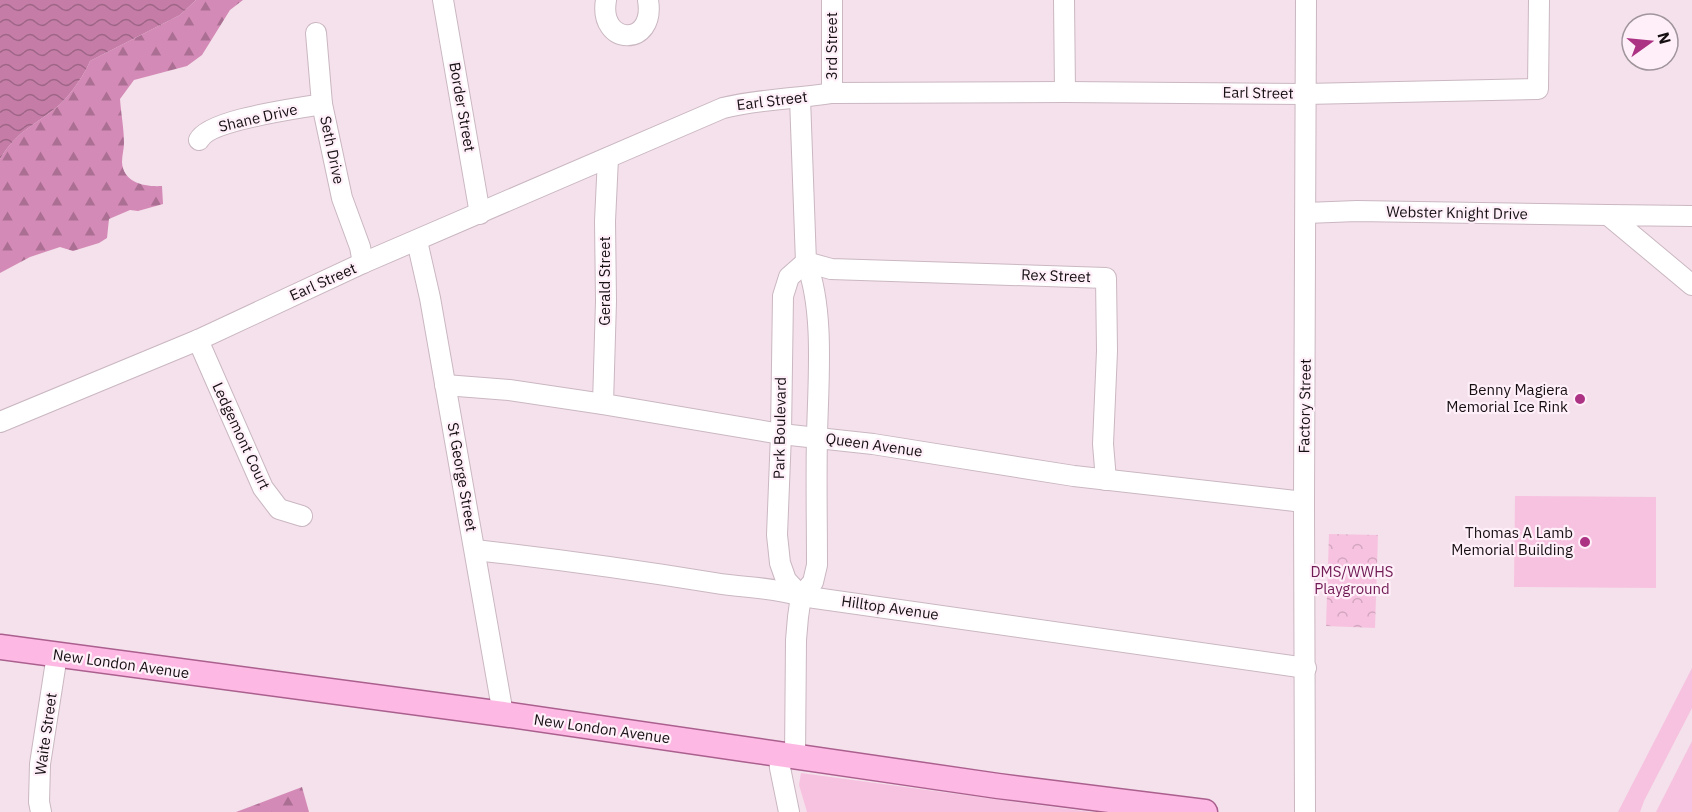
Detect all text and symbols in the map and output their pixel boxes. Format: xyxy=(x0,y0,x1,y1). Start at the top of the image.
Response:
street label: 3rd Street xyxy=(822,12,841,80)
north arrow xyxy=(1620,12,1680,72)
text: N xyxy=(1653,30,1676,46)
street label: Border Street xyxy=(445,61,480,153)
street label: Earl Street xyxy=(1222,82,1294,103)
street label: Earl Street xyxy=(736,87,808,114)
street label: Shane Drive xyxy=(217,99,299,136)
street label: Seth Drive xyxy=(316,114,349,186)
street label: Webster Knight Drive xyxy=(1386,202,1528,223)
street label: Gerald Street xyxy=(595,236,614,326)
street label: Earl Street xyxy=(286,258,359,305)
street label: Rex Street xyxy=(1021,265,1091,286)
street label: Factory Street xyxy=(1294,358,1315,454)
street label: Park Boulevard xyxy=(769,377,790,479)
street label: Ledgemont Court xyxy=(208,379,275,492)
place label: Benny Magiera Memorial Ice Rink xyxy=(1446,380,1568,416)
marker: Benny Magiera Memorial Ice Rink xyxy=(1573,392,1587,406)
street label: St George Street xyxy=(444,421,481,533)
street label: Queen Avenue xyxy=(824,428,924,461)
place label: Thomas A Lamb Memorial Building xyxy=(1451,523,1573,559)
marker: Thomas A Lamb Memorial Building xyxy=(1578,535,1592,549)
park label: DMS/WWHS Playground xyxy=(1311,562,1393,598)
street label: Hilltop Avenue xyxy=(840,591,940,624)
street label: New London Avenue xyxy=(52,645,190,682)
street label: Waite Street xyxy=(30,691,61,776)
street label: New London Avenue xyxy=(533,710,671,747)

